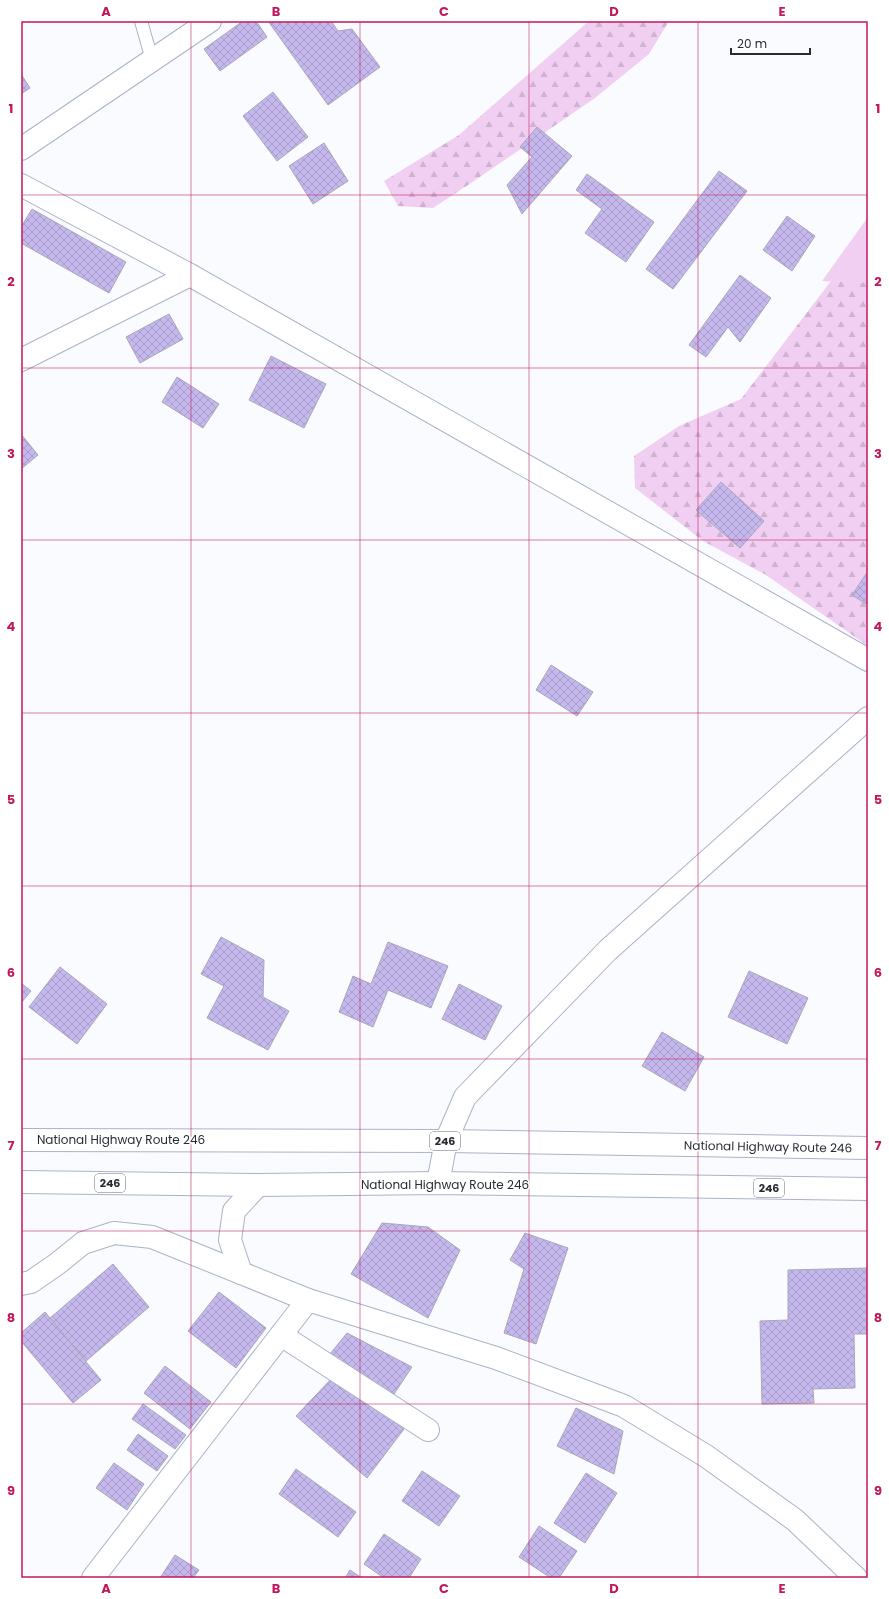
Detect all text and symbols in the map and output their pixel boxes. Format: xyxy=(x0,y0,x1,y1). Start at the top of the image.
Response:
text: A xyxy=(101,2,111,21)
text: B xyxy=(272,2,281,21)
text: C xyxy=(439,2,449,21)
text: D xyxy=(609,2,619,21)
text: E xyxy=(778,2,786,21)
scale bar xyxy=(731,30,810,56)
text: 20 m xyxy=(737,35,767,52)
text: 1 xyxy=(9,99,13,118)
text: 1 xyxy=(876,99,880,118)
text: 2 xyxy=(7,272,15,291)
text: 2 xyxy=(874,272,882,291)
text: 3 xyxy=(7,444,15,463)
text: 3 xyxy=(874,444,882,463)
text: 4 xyxy=(7,617,16,636)
text: 4 xyxy=(874,617,883,636)
text: 5 xyxy=(7,790,15,809)
text: 5 xyxy=(874,790,882,809)
text: 6 xyxy=(7,963,15,982)
text: 6 xyxy=(874,963,882,982)
street label: National Highway Route 246 xyxy=(37,1131,205,1148)
road number: 246 xyxy=(430,1132,460,1150)
text: 7 xyxy=(8,1136,15,1155)
text: 7 xyxy=(875,1136,882,1155)
street label: National Highway Route 246 xyxy=(684,1137,852,1156)
road number: 246 xyxy=(95,1174,125,1192)
street label: National Highway Route 246 xyxy=(361,1176,529,1193)
road number: 246 xyxy=(754,1179,784,1197)
text: 8 xyxy=(7,1308,15,1327)
text: 8 xyxy=(874,1308,882,1327)
text: 9 xyxy=(7,1481,15,1500)
text: 9 xyxy=(874,1481,882,1500)
text: A xyxy=(101,1579,111,1598)
text: B xyxy=(272,1579,281,1598)
text: C xyxy=(439,1579,449,1598)
text: D xyxy=(609,1579,619,1598)
text: E xyxy=(778,1579,786,1598)

